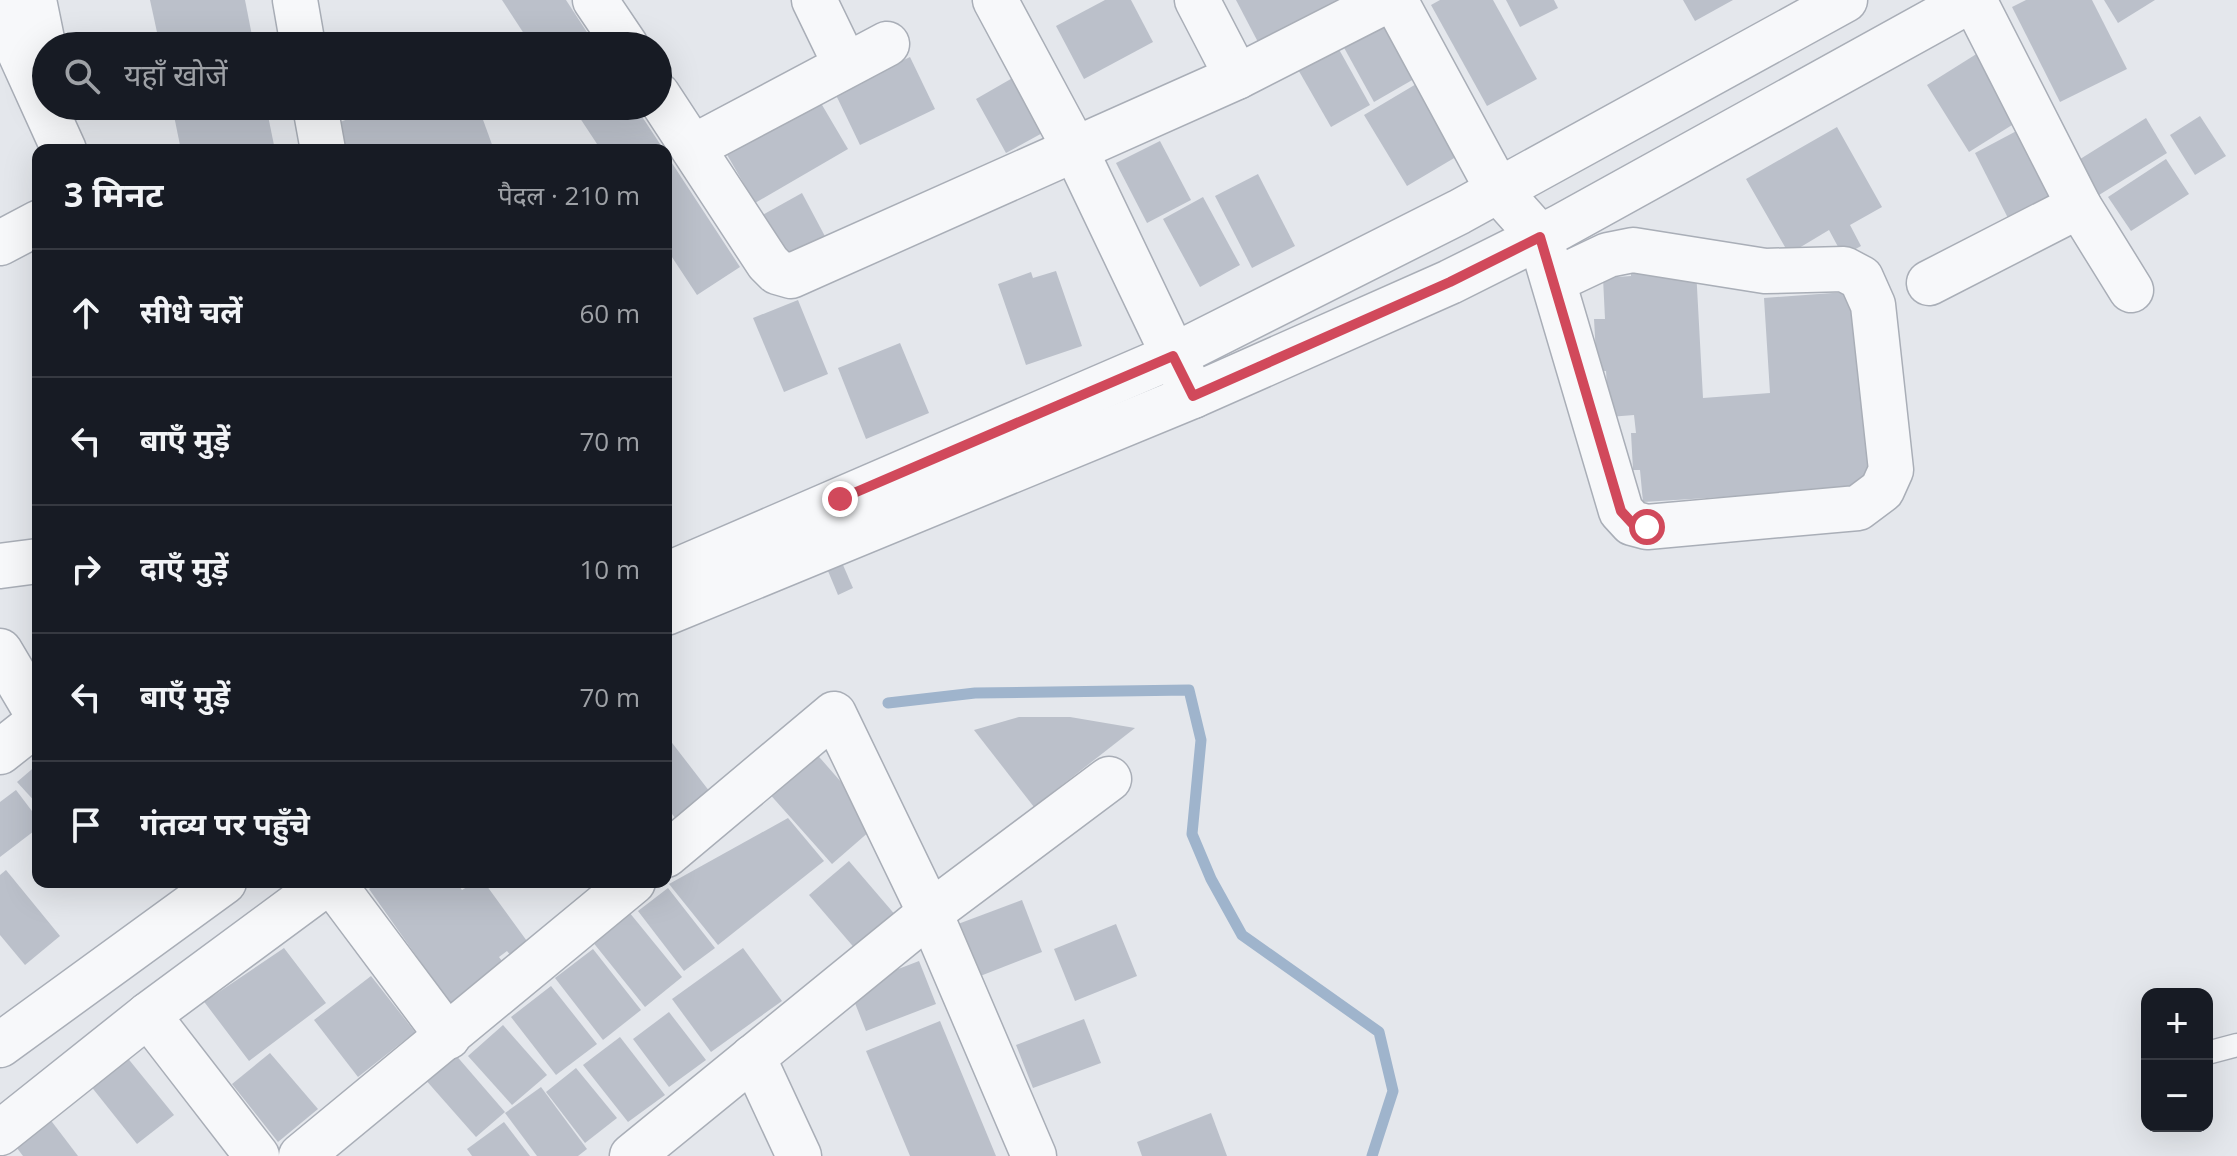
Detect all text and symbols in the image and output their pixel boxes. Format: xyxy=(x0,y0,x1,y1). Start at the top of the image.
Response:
search box xyxy=(32,32,672,120)
icon: search xyxy=(60,54,104,98)
text: यहाँ खोजें xyxy=(124,54,227,95)
text: 3 मिनट xyxy=(64,171,164,217)
text: पैदल · 210 m xyxy=(498,177,640,213)
icon: ahead xyxy=(64,291,108,335)
text: सीधे चलें xyxy=(140,291,242,332)
text: 60 m xyxy=(579,295,640,331)
icon: left xyxy=(64,419,108,463)
text: बाएँ मुड़ें xyxy=(140,419,230,460)
text: 70 m xyxy=(579,423,640,459)
route end xyxy=(822,481,858,517)
route start xyxy=(1629,509,1665,545)
icon: right xyxy=(64,547,108,591)
text: दाएँ मुड़ें xyxy=(140,547,228,588)
text: 10 m xyxy=(579,551,640,587)
icon: left xyxy=(64,675,108,719)
text: बाएँ मुड़ें xyxy=(140,675,230,716)
text: 70 m xyxy=(579,679,640,715)
icon: arrive xyxy=(64,803,108,847)
text: गंतव्य पर पहुँचे xyxy=(140,803,310,844)
map controls xyxy=(2141,988,2213,1132)
button: + xyxy=(2141,988,2213,1060)
button: − xyxy=(2141,1060,2213,1132)

